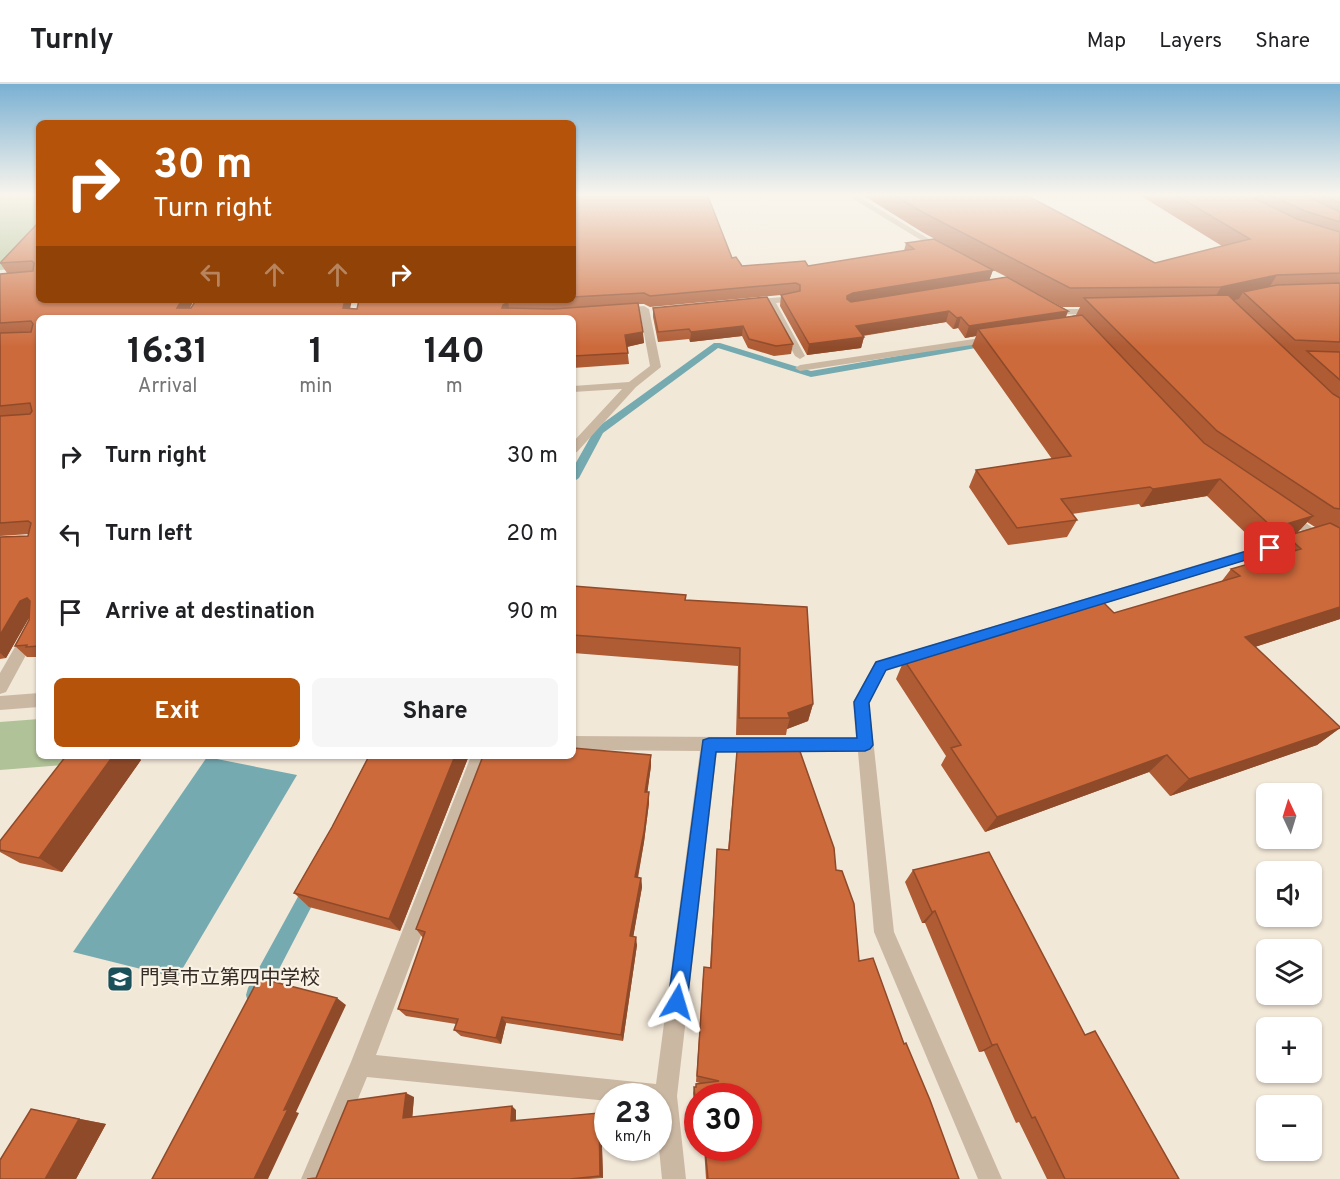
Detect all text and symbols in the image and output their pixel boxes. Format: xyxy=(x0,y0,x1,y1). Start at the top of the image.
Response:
text: Turnly xyxy=(30,23,114,59)
text: Map xyxy=(1087,28,1126,55)
text: Layers xyxy=(1159,28,1222,55)
text: Share xyxy=(1255,28,1310,55)
text: 30 m xyxy=(153,140,252,193)
icon: right xyxy=(54,144,132,222)
text: Turn right xyxy=(153,192,272,226)
icon: left xyxy=(195,258,228,291)
icon: ahead xyxy=(258,258,291,291)
icon: ahead xyxy=(321,258,354,291)
icon: right xyxy=(384,258,417,291)
text: 16:31 xyxy=(127,330,208,376)
text: 1 xyxy=(309,330,323,376)
text: 140 xyxy=(424,330,485,376)
text: Arrival xyxy=(138,374,197,400)
text: min xyxy=(299,374,333,400)
text: m xyxy=(446,374,463,400)
icon: right xyxy=(54,440,87,473)
text: Turn right xyxy=(105,443,207,470)
text: 30 m xyxy=(507,443,558,470)
icon: left xyxy=(54,518,87,551)
text: Turn left xyxy=(105,521,193,548)
text: 20 m xyxy=(507,521,558,548)
pin xyxy=(1244,522,1295,573)
icon: arrive xyxy=(1253,531,1286,564)
icon: arrive xyxy=(54,596,87,629)
text: Arrive at destination xyxy=(105,599,315,626)
text: 90 m xyxy=(507,599,558,626)
button: Exit xyxy=(54,678,300,747)
button: Share xyxy=(312,678,558,747)
north arrow xyxy=(1256,783,1322,849)
map controls xyxy=(1256,783,1322,1161)
button: sound xyxy=(1256,861,1322,927)
button: layers xyxy=(1256,939,1322,1005)
school or university icon: 門真市立第四中学校 xyxy=(105,964,135,994)
place label: 門真市立第四中学校 xyxy=(140,966,320,992)
position arrow xyxy=(645,970,709,1034)
button: + xyxy=(1256,1017,1322,1083)
speed limit sign: 30 xyxy=(684,1083,762,1161)
button: − xyxy=(1256,1095,1322,1161)
text: 23 xyxy=(615,1096,651,1133)
text: km/h xyxy=(615,1128,651,1147)

